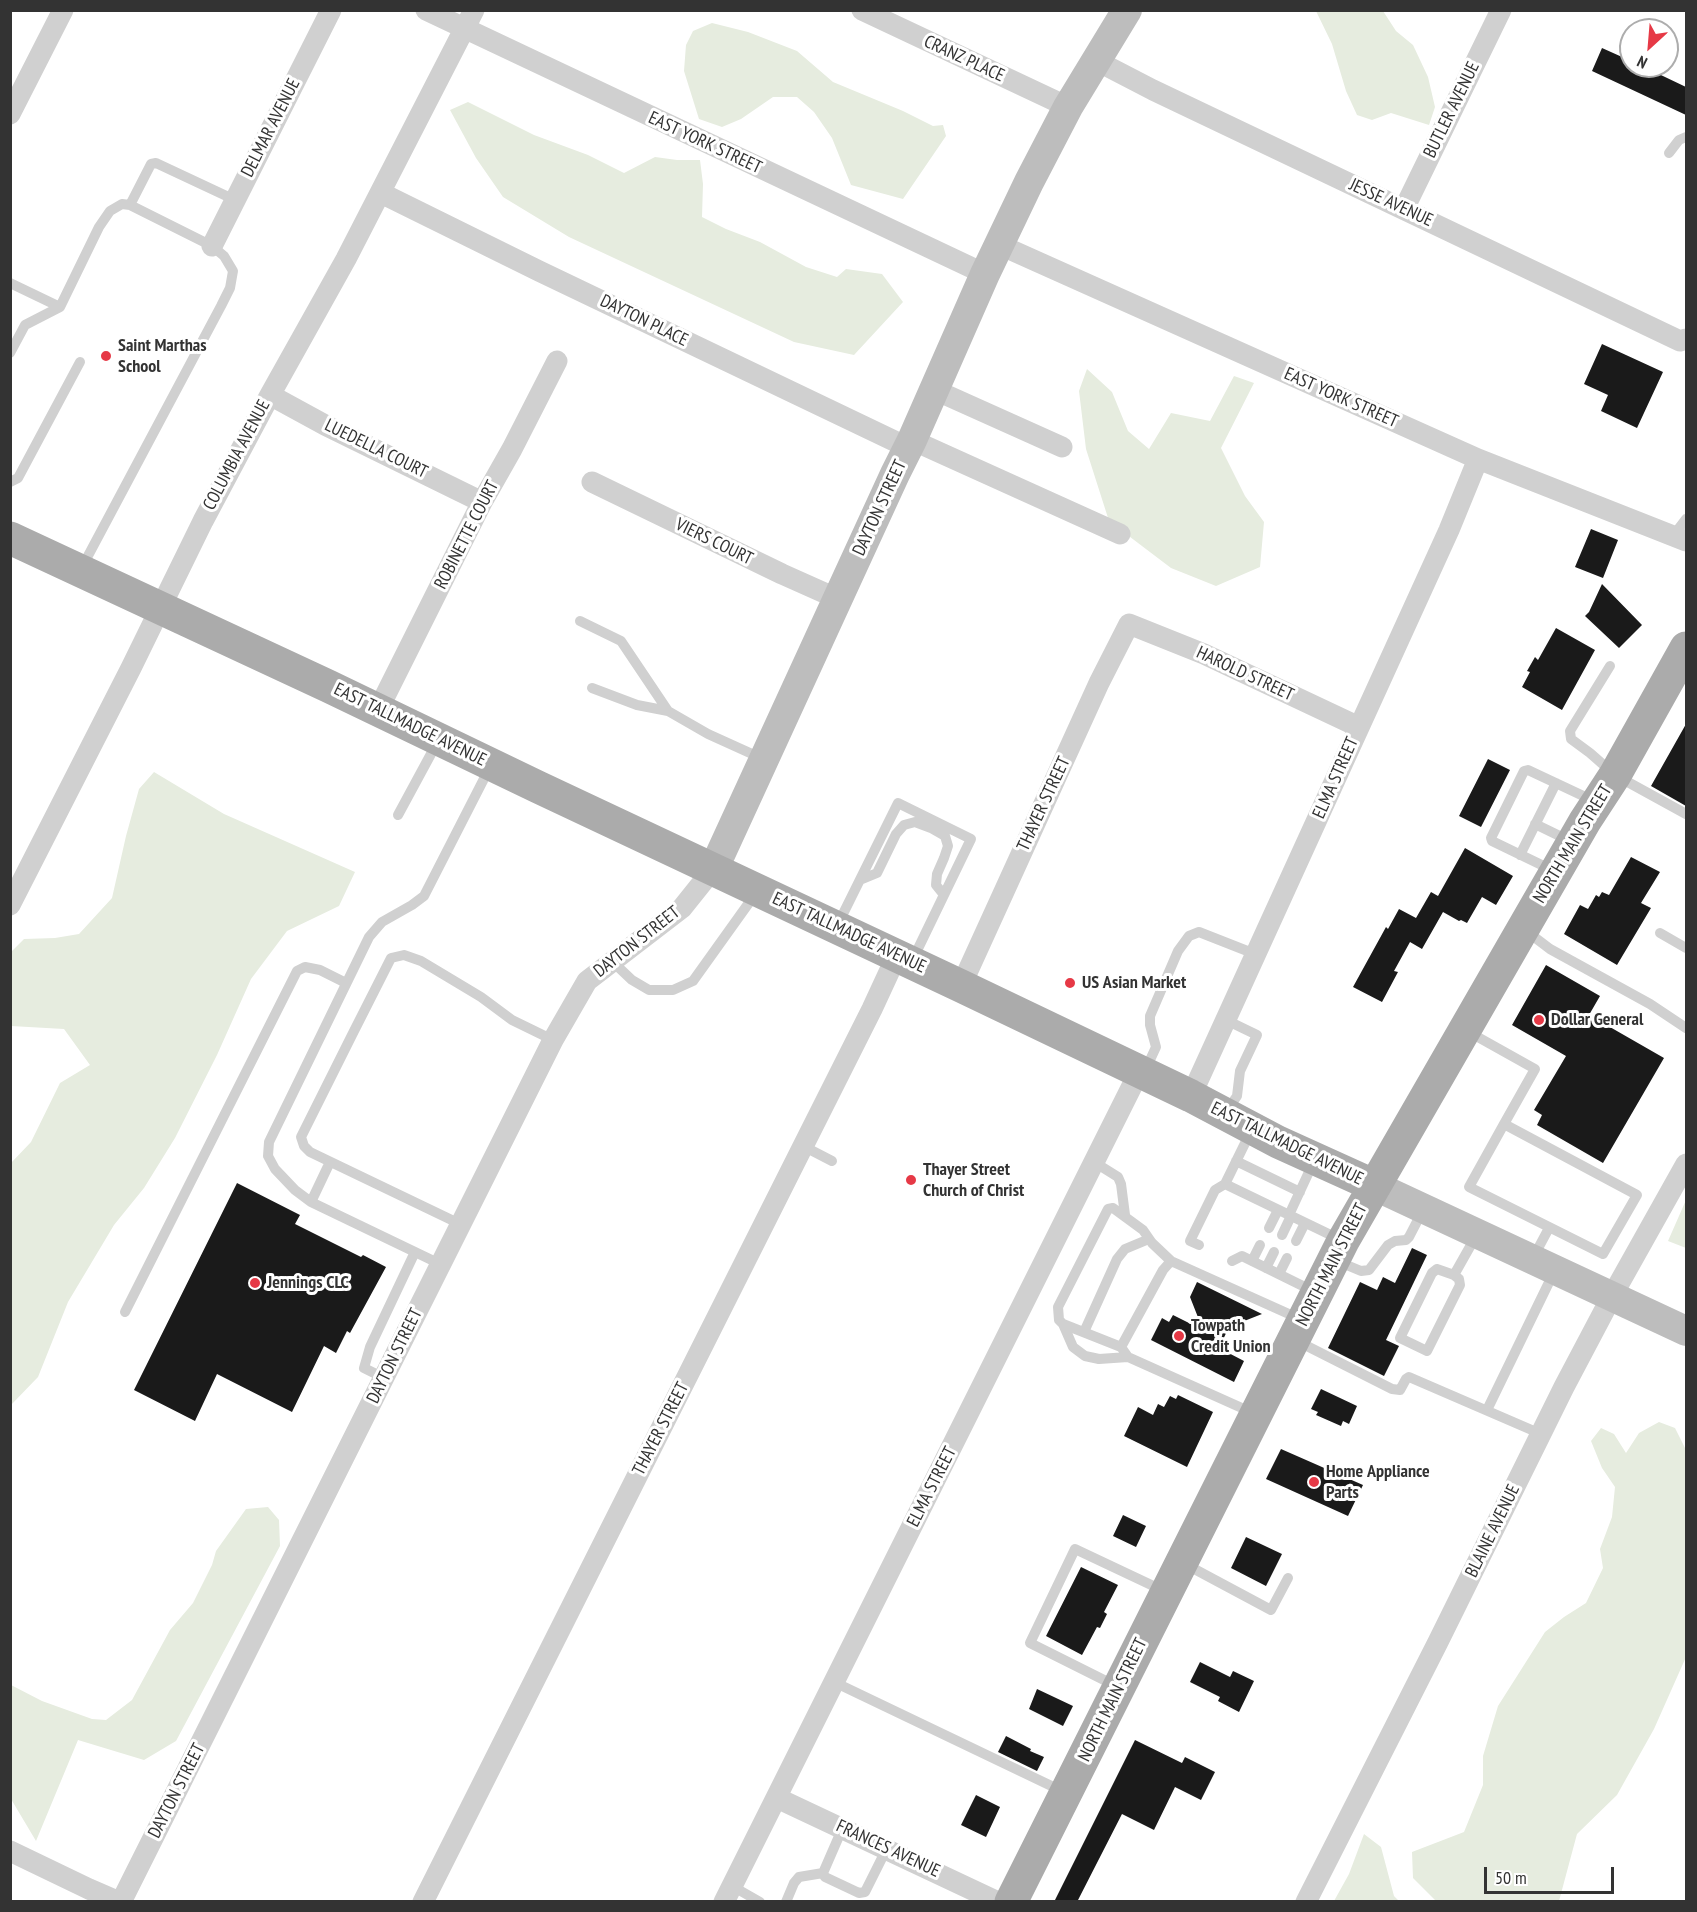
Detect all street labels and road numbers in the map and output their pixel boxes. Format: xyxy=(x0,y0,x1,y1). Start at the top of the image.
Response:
street label: CRANZ PLACE xyxy=(920,31,1008,87)
street label: BUTLER AVENUE xyxy=(1419,58,1485,162)
street label: DELMAR AVENUE xyxy=(237,75,305,181)
street label: EAST YORK STREET xyxy=(645,107,765,179)
street label: JESSE AVENUE xyxy=(1346,174,1436,232)
street label: DAYTON PLACE xyxy=(597,290,691,352)
street label: EAST YORK STREET xyxy=(1281,363,1401,433)
street label: COLUMBIA AVENUE xyxy=(199,396,275,514)
street label: LUEDELLA COURT xyxy=(321,415,431,483)
street label: DAYTON STREET xyxy=(848,457,912,559)
street label: ROBINETTE COURT xyxy=(430,477,504,593)
street label: VIERS COURT xyxy=(672,514,756,570)
street label: HAROLD STREET xyxy=(1193,642,1297,706)
street label: EAST TALLMADGE AVENUE xyxy=(330,679,490,771)
street label: ELMA STREET xyxy=(1308,734,1364,822)
street label: THAYER STREET xyxy=(1013,753,1075,855)
street label: NORTH MAIN STREET xyxy=(1529,781,1617,907)
street label: EAST TALLMADGE AVENUE xyxy=(769,888,929,978)
street label: DAYTON STREET xyxy=(590,902,684,982)
street label: EAST TALLMADGE AVENUE xyxy=(1207,1098,1367,1190)
street label: NORTH MAIN STREET xyxy=(1292,1200,1372,1330)
street label: DAYTON STREET xyxy=(363,1305,427,1407)
street label: THAYER STREET xyxy=(628,1379,694,1479)
street label: ELMA STREET xyxy=(903,1443,961,1531)
street label: BLAINE AVENUE xyxy=(1461,1481,1525,1581)
street label: NORTH MAIN STREET xyxy=(1074,1635,1152,1765)
street label: DAYTON STREET xyxy=(144,1740,210,1842)
street label: FRANCES AVENUE xyxy=(833,1816,943,1882)

